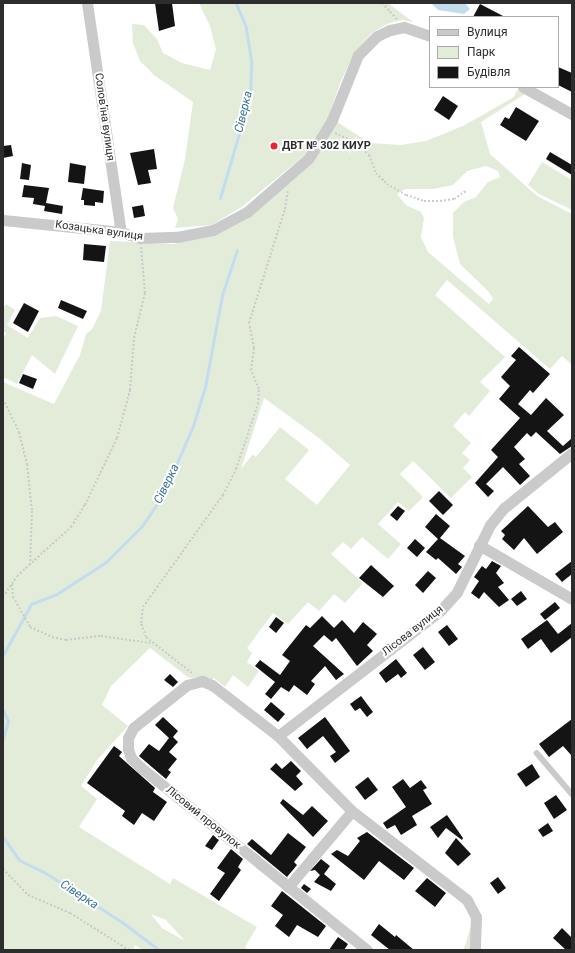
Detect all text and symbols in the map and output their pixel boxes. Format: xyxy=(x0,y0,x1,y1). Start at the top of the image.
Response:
legend xyxy=(429,16,559,88)
text: Вулиця xyxy=(467,25,508,39)
text: Парк xyxy=(467,45,495,59)
text: Будівля xyxy=(467,65,510,79)
street label: Соловʼїна вулиця xyxy=(91,72,117,162)
water label: Сіверка xyxy=(232,90,256,134)
place label: ДВТ № 302 КИУР xyxy=(282,139,371,153)
marker: ДВТ № 302 КИУР xyxy=(269,141,279,151)
street label: Козацька вулиця xyxy=(54,218,144,244)
water label: Сіверка xyxy=(151,462,183,506)
street label: Лісова вулиця xyxy=(380,603,446,659)
street label: Лісовий провулок xyxy=(163,784,243,852)
water label: Сіверка xyxy=(57,877,101,913)

